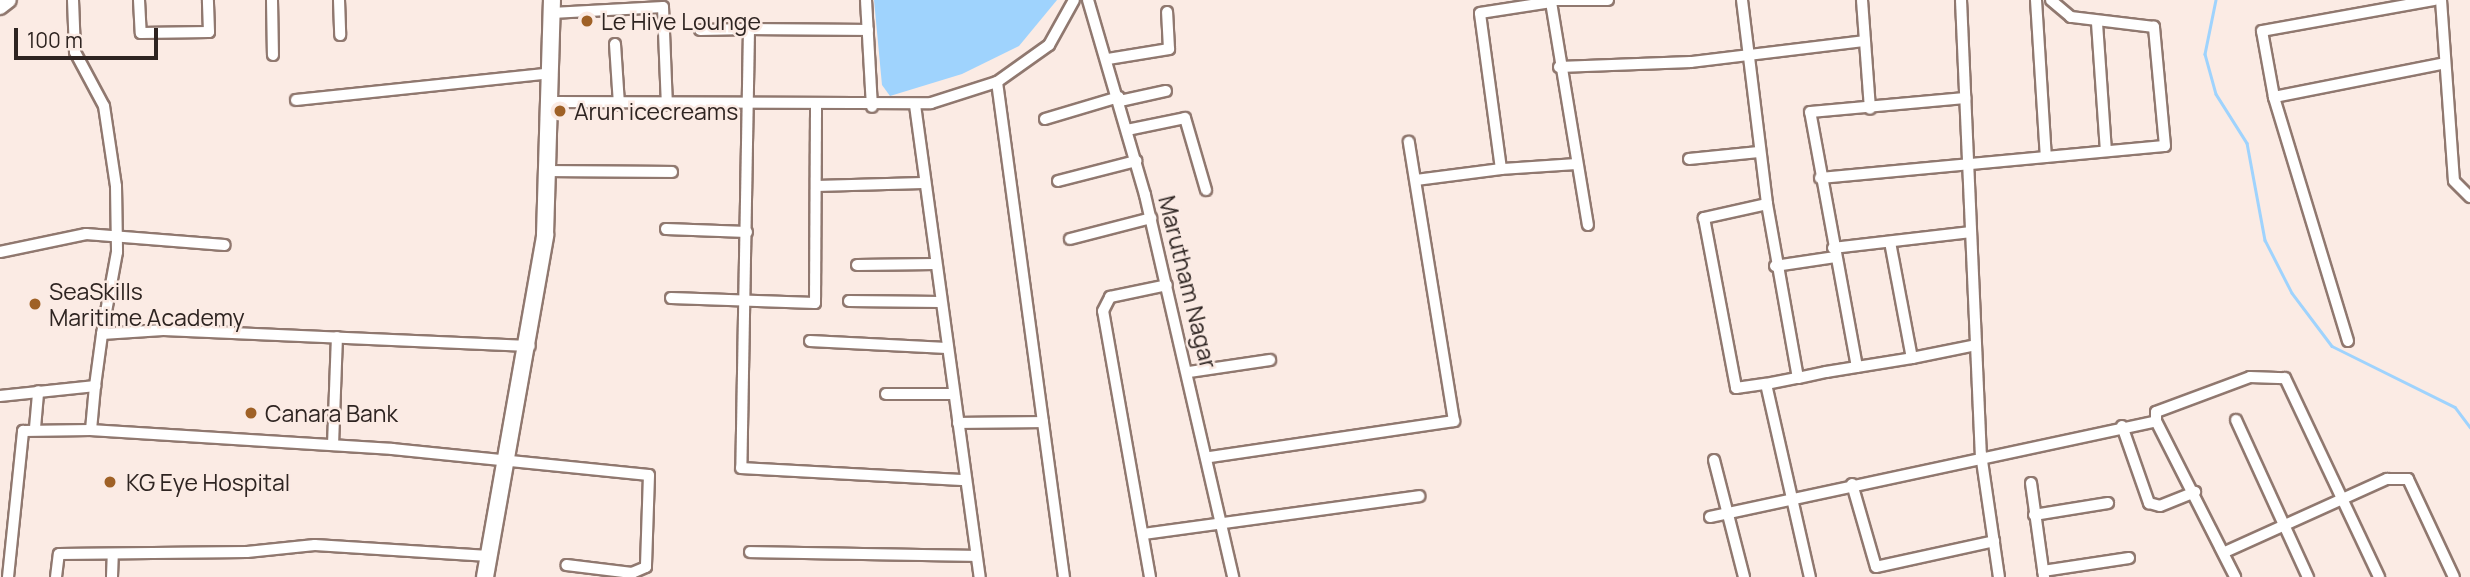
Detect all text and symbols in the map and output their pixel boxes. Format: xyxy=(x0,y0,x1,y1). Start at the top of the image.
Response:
place label: Le Hive Lounge xyxy=(601,7,761,35)
marker: Le Hive Lounge xyxy=(579,13,595,29)
scale bar xyxy=(18,14,161,58)
text: 100 m xyxy=(27,26,83,54)
place label: Arun icecreams xyxy=(574,97,738,125)
marker: Arun icecreams xyxy=(552,103,568,119)
street label: Marutham Nagar xyxy=(1153,193,1223,371)
place label: SeaSkills Maritime Academy xyxy=(49,277,245,331)
marker: SeaSkills Maritime Academy xyxy=(27,296,43,312)
place label: Canara Bank xyxy=(265,399,398,427)
marker: Canara Bank xyxy=(243,405,259,421)
place label: KG Eye Hospital xyxy=(126,468,290,496)
marker: KG Eye Hospital xyxy=(100,472,120,492)

